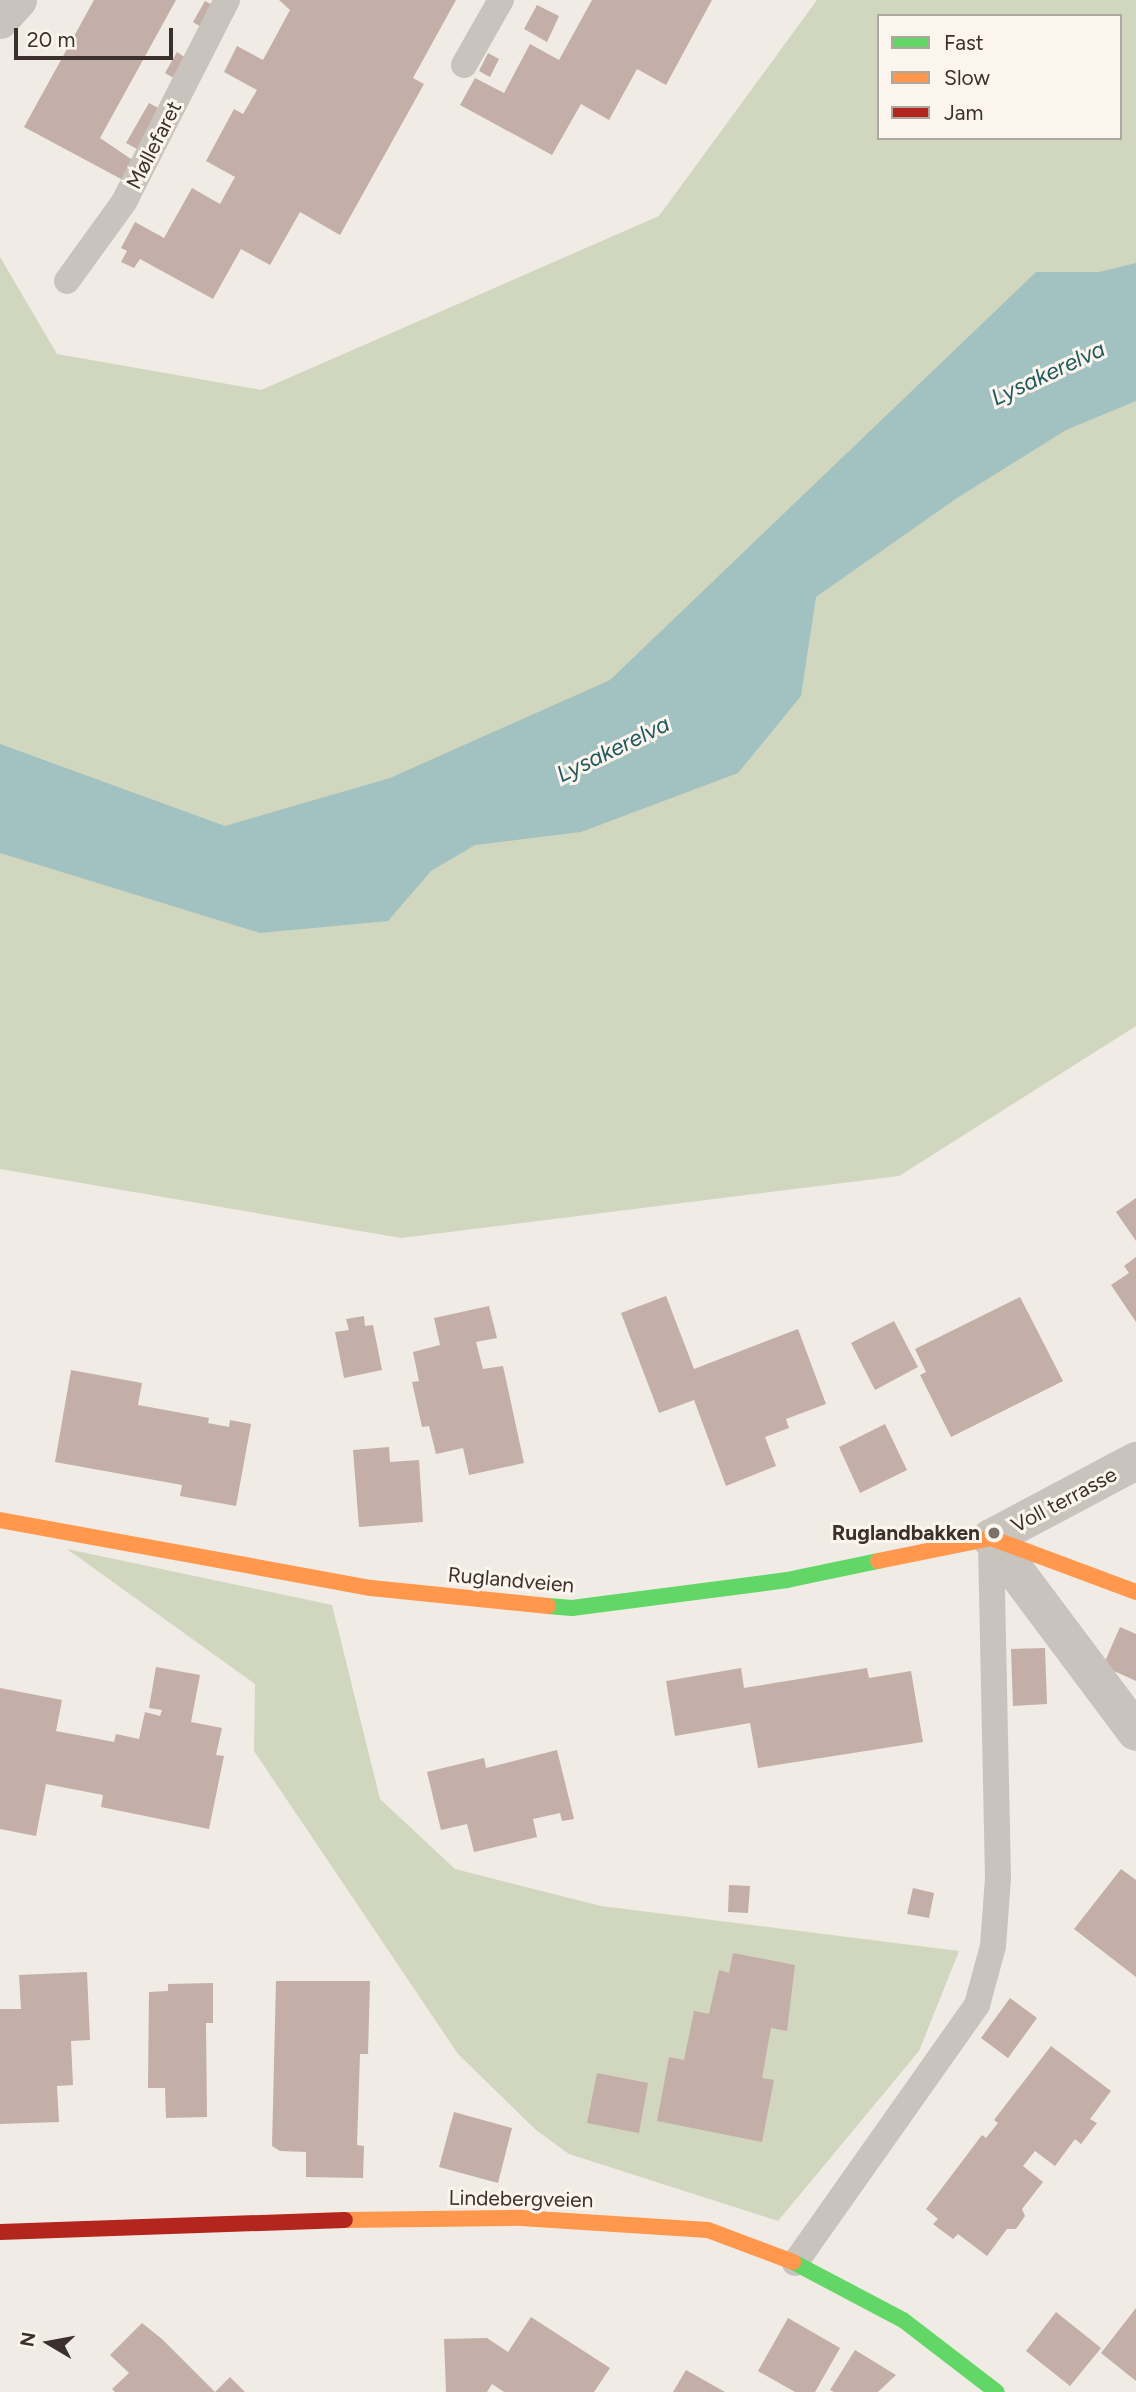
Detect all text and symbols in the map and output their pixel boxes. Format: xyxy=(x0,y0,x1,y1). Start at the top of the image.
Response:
scale bar xyxy=(18,14,177,58)
legend xyxy=(877,14,1122,140)
text: 20 m xyxy=(27,27,75,52)
text: Fast xyxy=(944,30,984,55)
text: Slow xyxy=(944,65,990,90)
street label: Møllefaret xyxy=(121,97,187,193)
text: Jam xyxy=(944,100,983,125)
water label: Lysakerelva xyxy=(987,335,1109,411)
water label: Lysakerelva xyxy=(552,710,674,788)
street label: Voll terrasse xyxy=(1007,1462,1121,1538)
place label: Ruglandbakken xyxy=(832,1520,980,1546)
marker: Ruglandbakken xyxy=(986,1525,1002,1541)
street label: Ruglandveien xyxy=(447,1562,575,1598)
street label: Lindebergveien xyxy=(448,2185,594,2213)
north arrow xyxy=(14,2308,84,2378)
text: N xyxy=(15,2330,40,2348)

